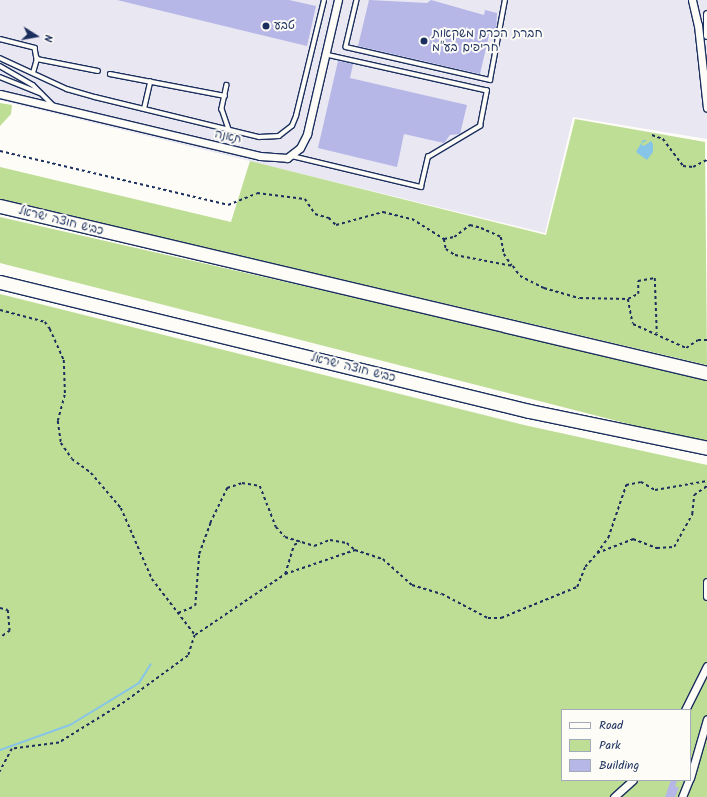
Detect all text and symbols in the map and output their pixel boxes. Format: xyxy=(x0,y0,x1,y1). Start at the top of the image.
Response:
north arrow xyxy=(16,16,56,56)
place label: טבע xyxy=(274,19,295,33)
marker: טבע xyxy=(261,21,271,31)
place label: חברת הכרם משקאות חריפים בע"מ xyxy=(432,27,543,55)
text: N xyxy=(38,33,57,43)
marker: חברת הכרם משקאות חריפים בע"מ xyxy=(419,36,429,46)
street label: תאנה xyxy=(213,127,243,147)
street label: כביש חוצה ישראל xyxy=(17,203,105,239)
street label: כביש חוצה ישראל xyxy=(309,350,397,386)
legend xyxy=(561,709,691,781)
text: Road xyxy=(599,716,623,735)
text: Park xyxy=(599,736,621,755)
text: Building xyxy=(599,756,639,775)

